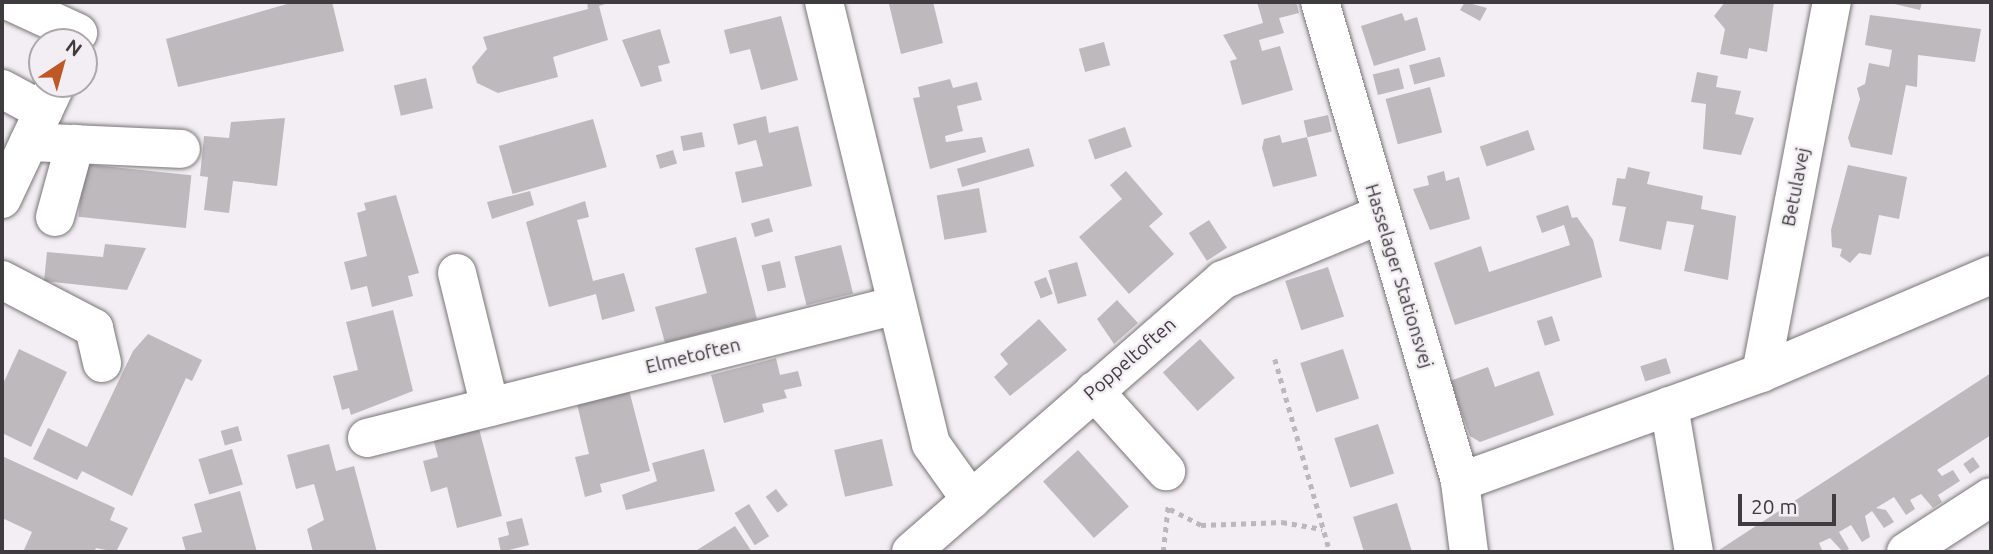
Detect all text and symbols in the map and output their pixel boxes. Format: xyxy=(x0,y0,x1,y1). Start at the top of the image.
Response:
north arrow xyxy=(28,28,98,98)
text: N xyxy=(62,35,86,61)
street label: Betulavej xyxy=(1777,146,1815,228)
street label: Hasselager Stationsvej xyxy=(1360,181,1438,371)
street label: Poppeltoften xyxy=(1079,313,1181,405)
street label: Elmetoften xyxy=(643,333,743,379)
scale bar xyxy=(1741,480,1839,524)
text: 20 m xyxy=(1751,494,1798,518)

